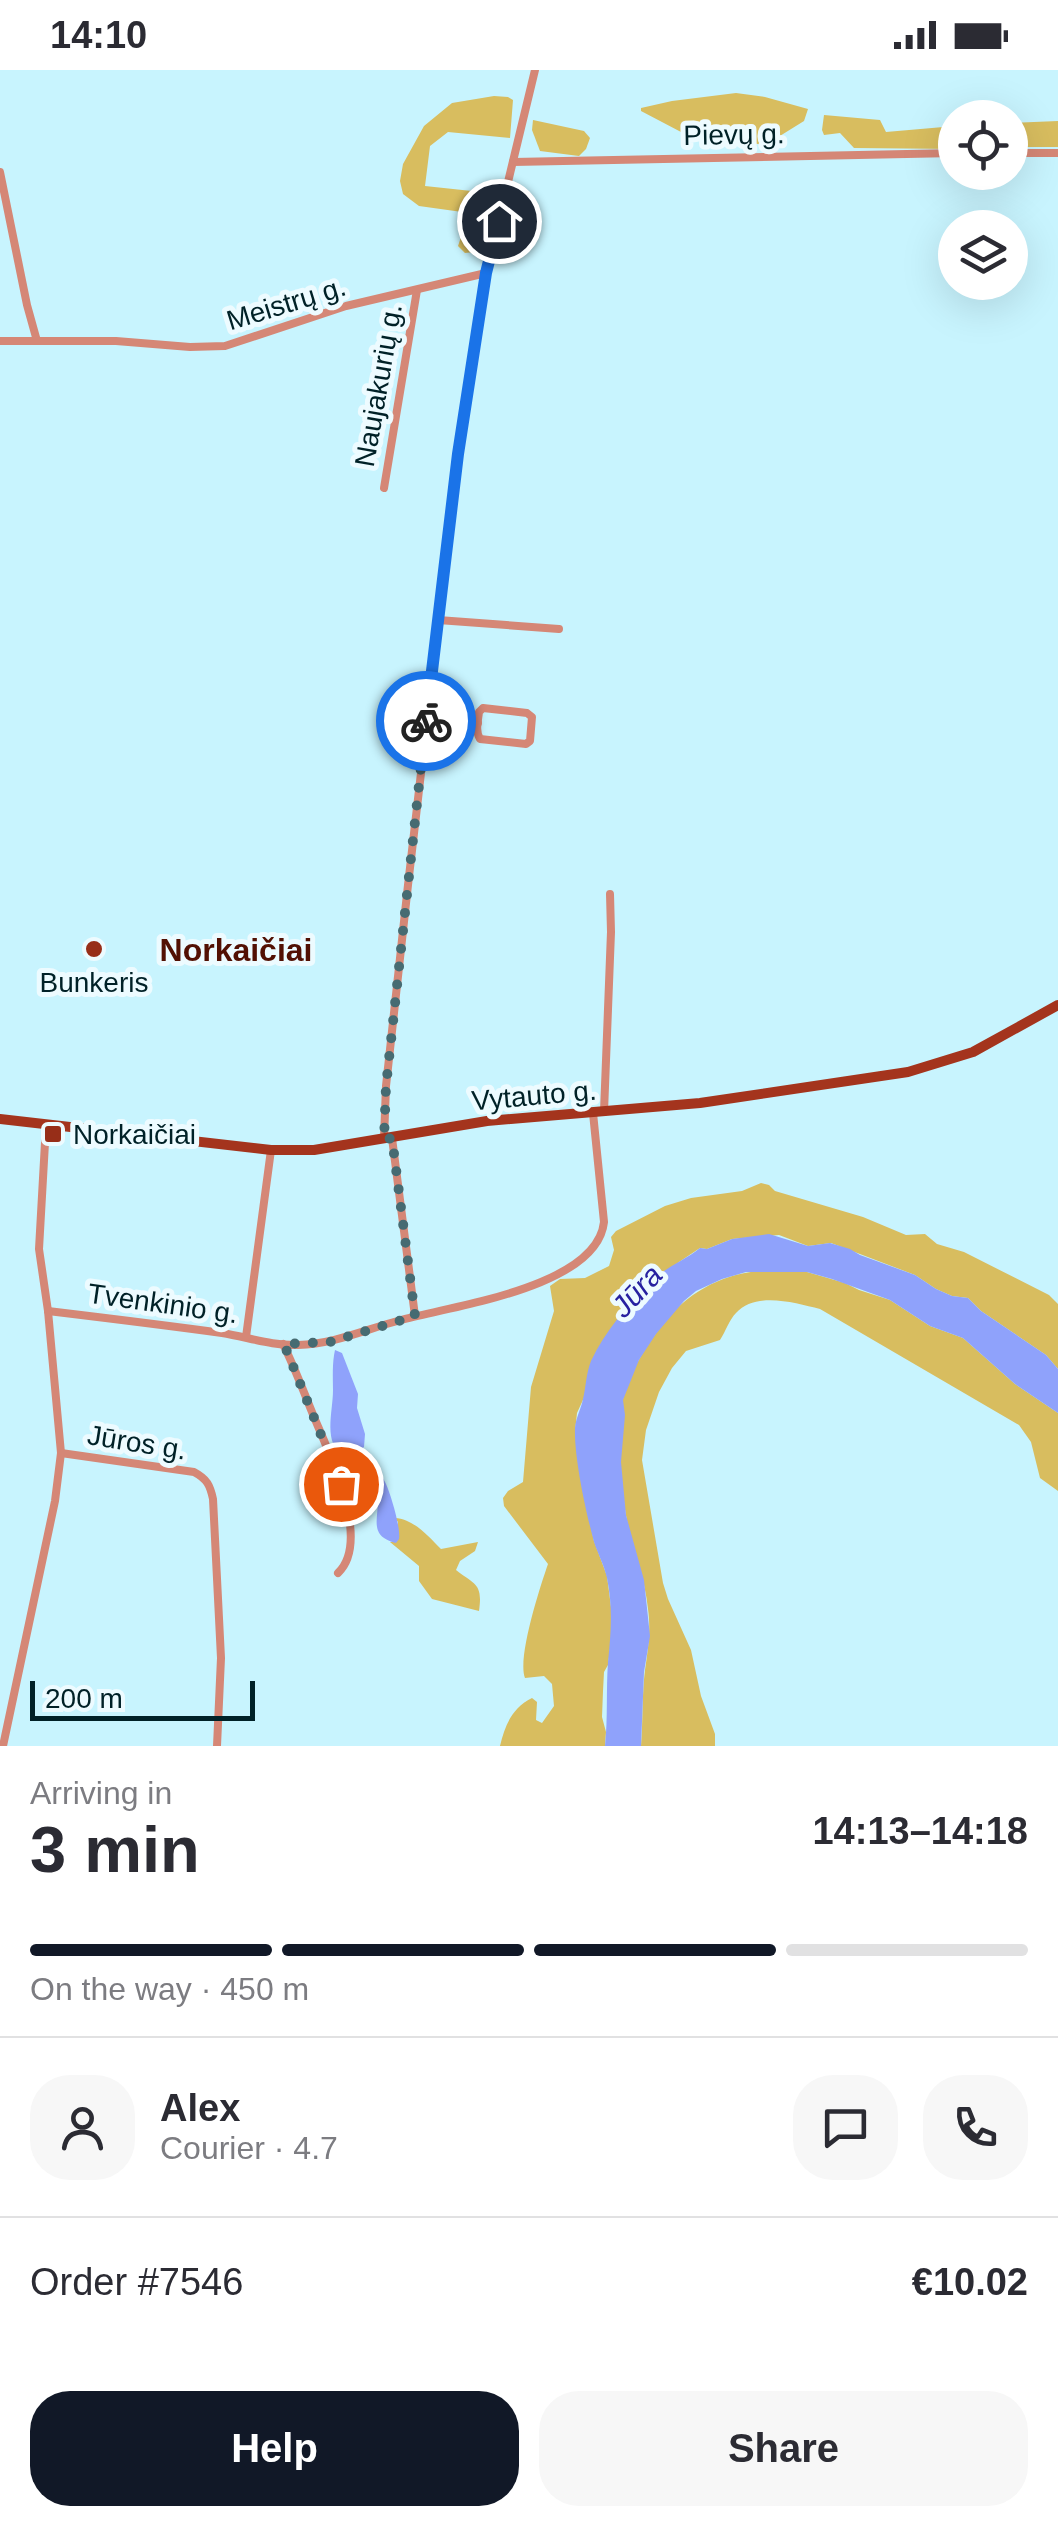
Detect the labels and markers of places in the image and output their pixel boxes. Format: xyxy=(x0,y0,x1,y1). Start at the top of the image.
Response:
pin xyxy=(457,179,542,264)
marker: Bunkeris xyxy=(83,938,105,960)
place label: Bunkeris xyxy=(40,967,148,998)
place label: Norkaičiai xyxy=(73,1119,196,1150)
marker: Norkaičiai xyxy=(42,1123,64,1145)
pin xyxy=(299,1442,384,1527)

